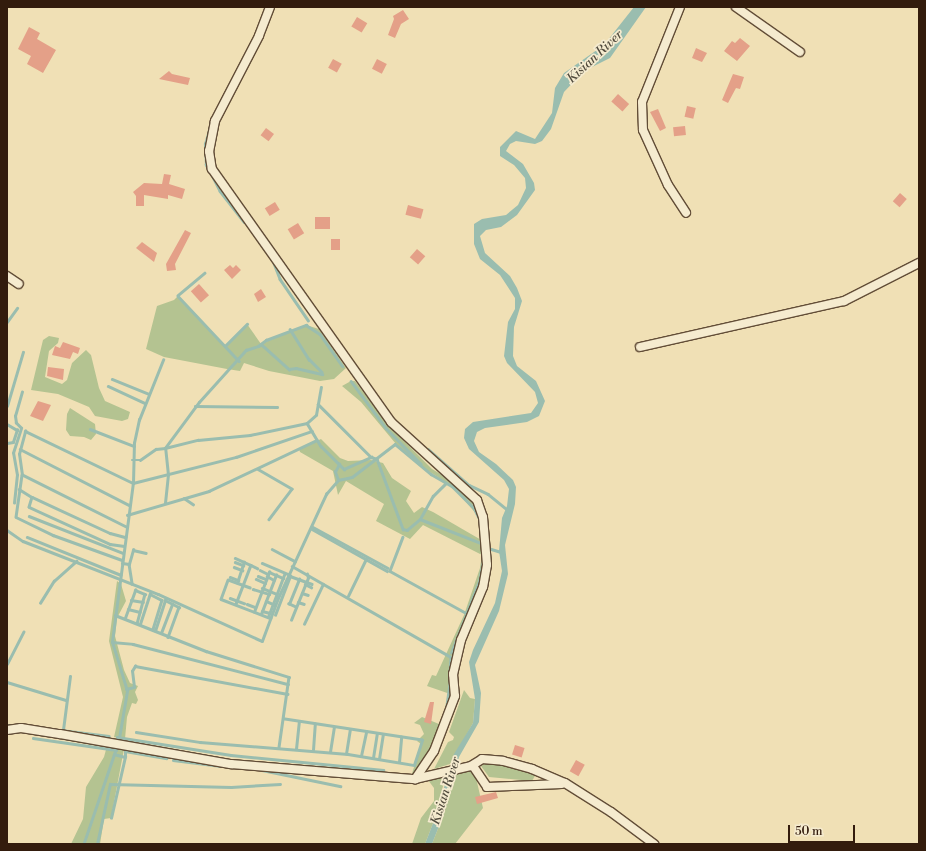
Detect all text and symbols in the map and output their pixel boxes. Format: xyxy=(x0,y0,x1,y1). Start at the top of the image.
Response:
water label: Kisian River xyxy=(564,27,626,87)
water label: Kisian River xyxy=(428,755,464,827)
scale bar xyxy=(790,817,857,843)
text: 50 m xyxy=(795,824,823,839)

